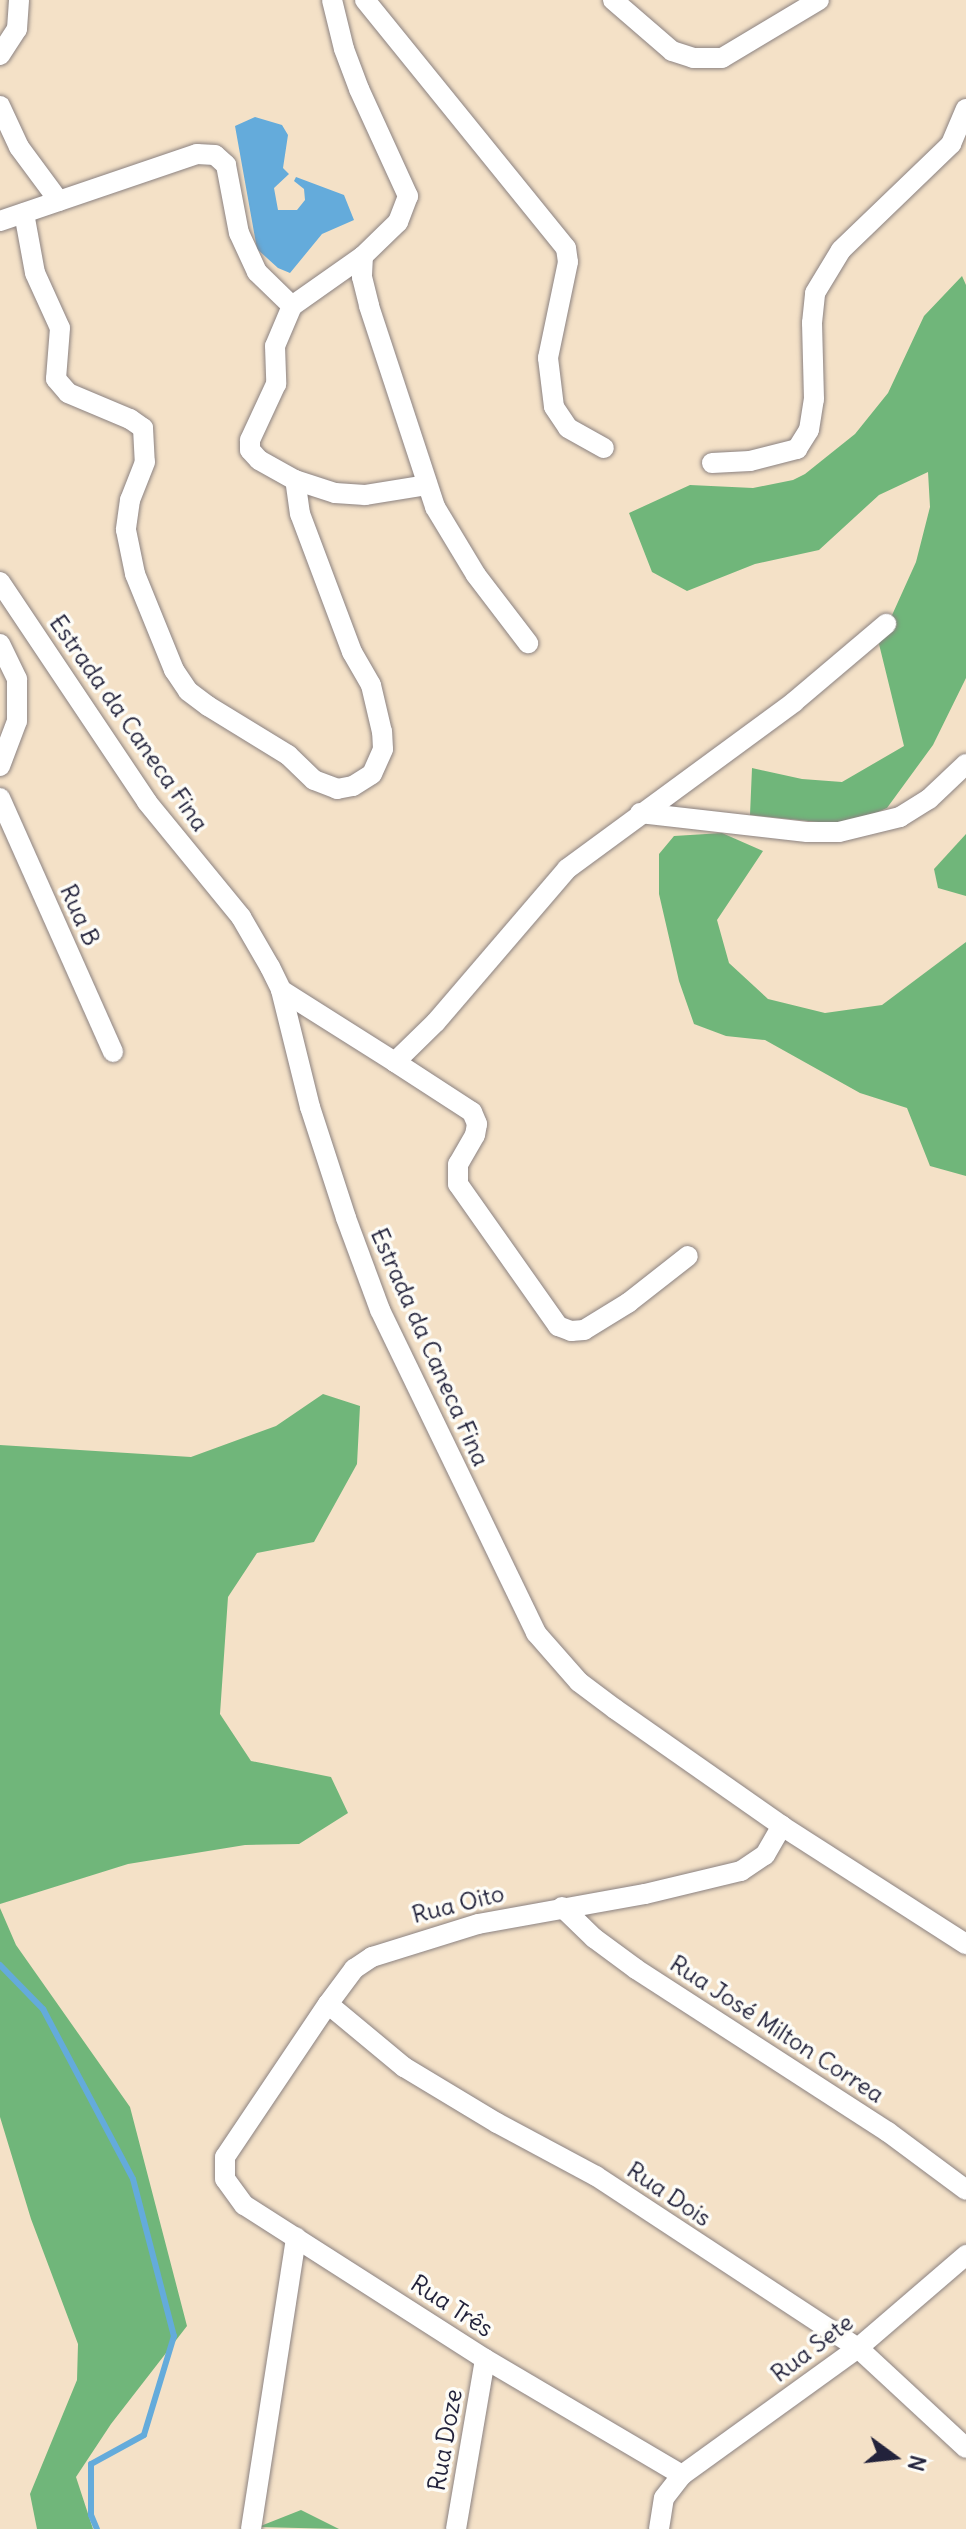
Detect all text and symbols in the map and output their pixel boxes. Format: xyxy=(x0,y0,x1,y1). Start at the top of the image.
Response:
street label: Estrada da Caneca Fina xyxy=(43,609,215,837)
street label: Rua B xyxy=(54,880,106,950)
street label: Estrada da Caneca Fina xyxy=(364,1224,496,1470)
street label: Rua Oito xyxy=(409,1879,507,1929)
street label: Rua José Milton Correa xyxy=(665,1949,889,2109)
street label: Rua Dois xyxy=(621,2155,717,2233)
street label: Rua Três xyxy=(405,2269,499,2343)
street label: Rua Sete xyxy=(765,2308,859,2388)
street label: Rua Doze xyxy=(422,2387,468,2493)
north arrow xyxy=(854,2417,934,2497)
text: N xyxy=(902,2452,933,2474)

